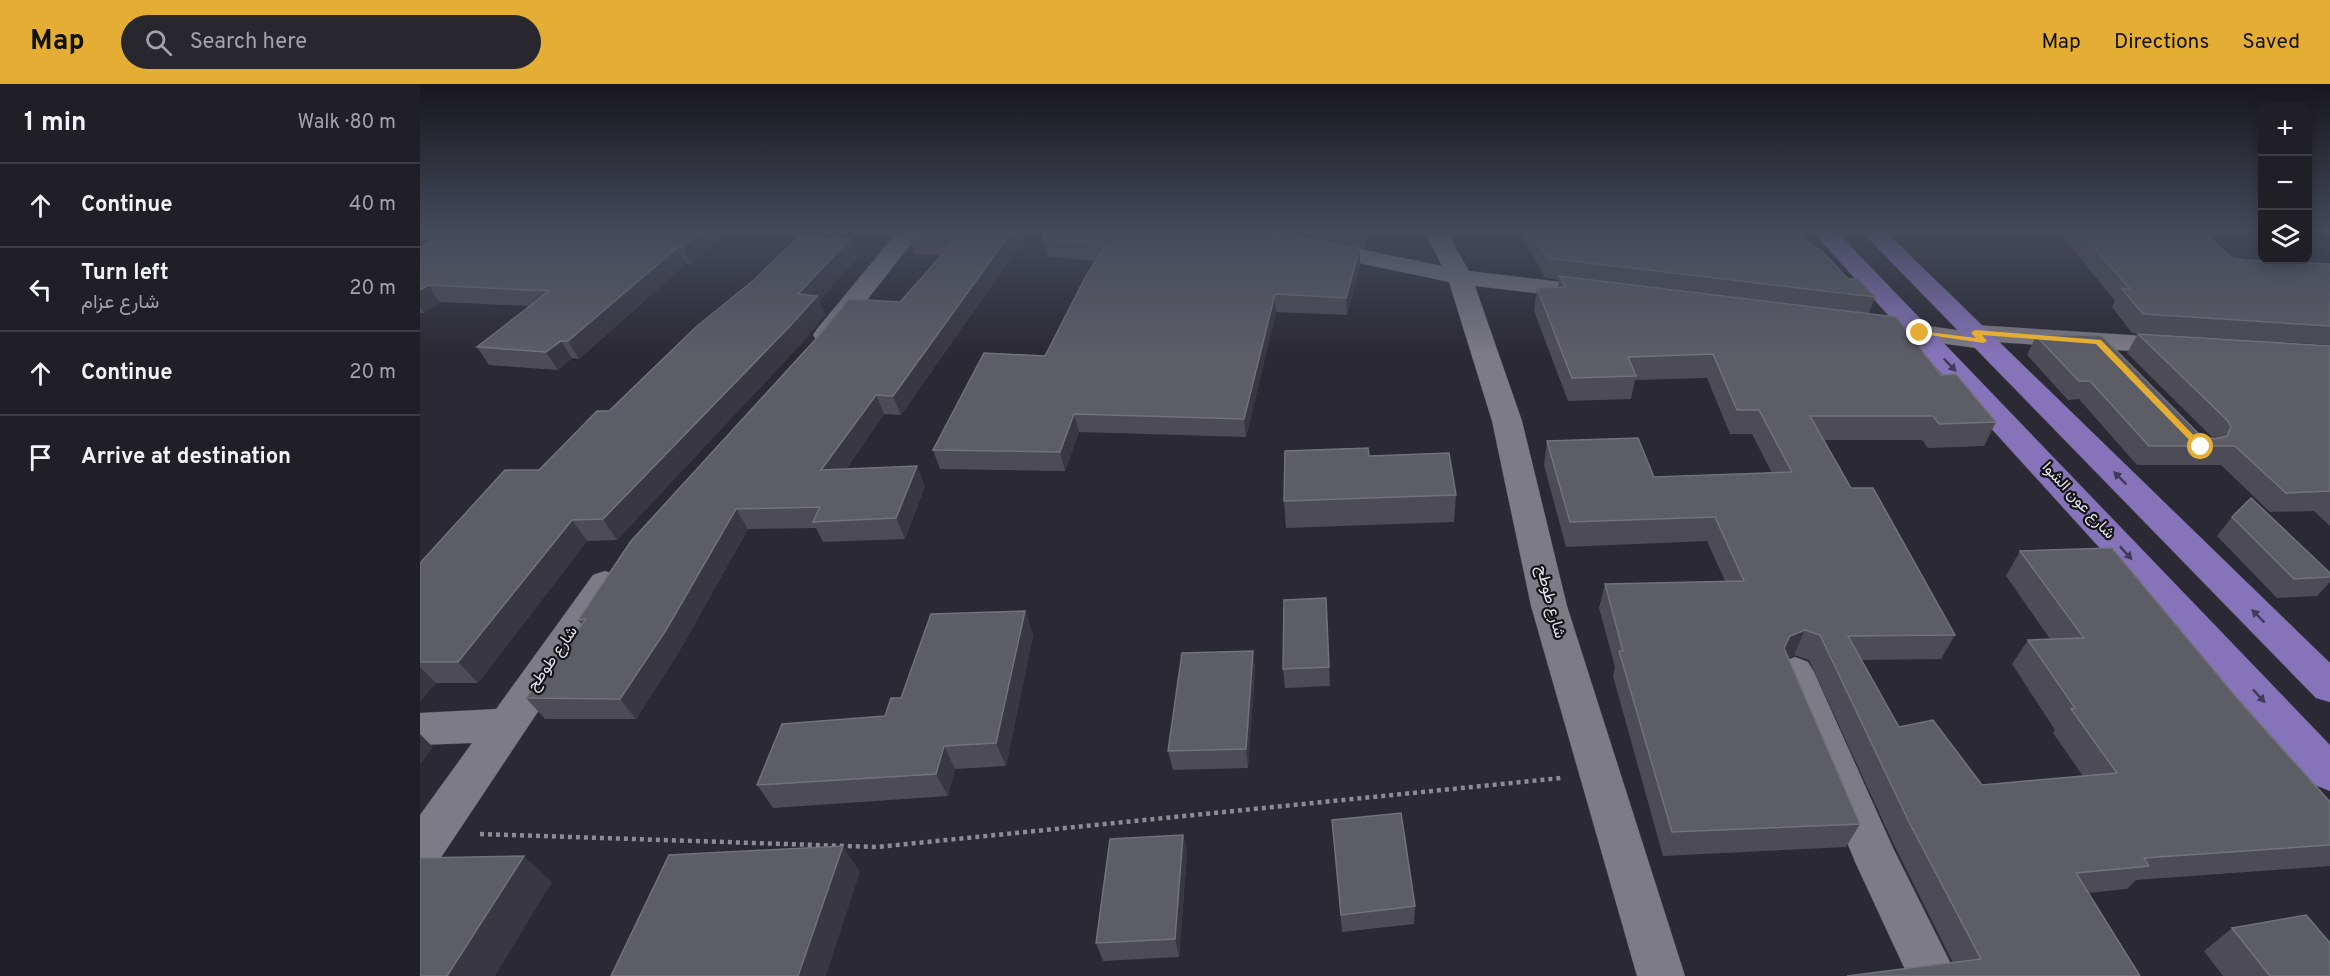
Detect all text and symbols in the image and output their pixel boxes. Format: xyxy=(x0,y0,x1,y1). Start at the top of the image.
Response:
search box xyxy=(121,15,541,69)
text: Map xyxy=(30,24,85,60)
icon: search xyxy=(142,26,175,59)
text: Search here xyxy=(190,29,307,56)
text: Map xyxy=(2041,29,2081,56)
text: Directions xyxy=(2114,29,2209,56)
text: Saved xyxy=(2242,29,2300,56)
map controls xyxy=(2258,102,2312,264)
button: + xyxy=(2258,102,2312,156)
text: 1 min xyxy=(24,107,86,140)
text: Walk · 80 m xyxy=(297,110,396,136)
button: − xyxy=(2258,156,2312,210)
icon: ahead xyxy=(24,189,57,222)
text: Continue xyxy=(81,192,172,219)
text: 40 m xyxy=(349,192,396,218)
button: layers xyxy=(2258,210,2312,264)
text: Turn left xyxy=(81,260,169,287)
icon: left xyxy=(24,273,57,306)
text: 20 m xyxy=(349,276,396,302)
text: شارع عزام xyxy=(81,290,159,316)
route end xyxy=(1906,319,1932,345)
icon: ahead xyxy=(24,357,57,390)
one-way arrow xyxy=(1943,357,1957,372)
text: Continue xyxy=(81,360,172,387)
text: 20 m xyxy=(349,360,396,386)
route start xyxy=(2187,433,2213,459)
icon: arrive xyxy=(24,441,57,474)
text: Arrive at destination xyxy=(81,444,291,471)
street label: شارع عون الشوا xyxy=(2037,458,2119,544)
one-way arrow xyxy=(2114,472,2128,486)
one-way arrow xyxy=(2119,546,2133,560)
street label: شارع طوطح xyxy=(1531,563,1569,641)
one-way arrow xyxy=(2252,610,2266,624)
street label: شارع طوطح xyxy=(523,623,583,695)
one-way arrow xyxy=(2252,688,2265,703)

